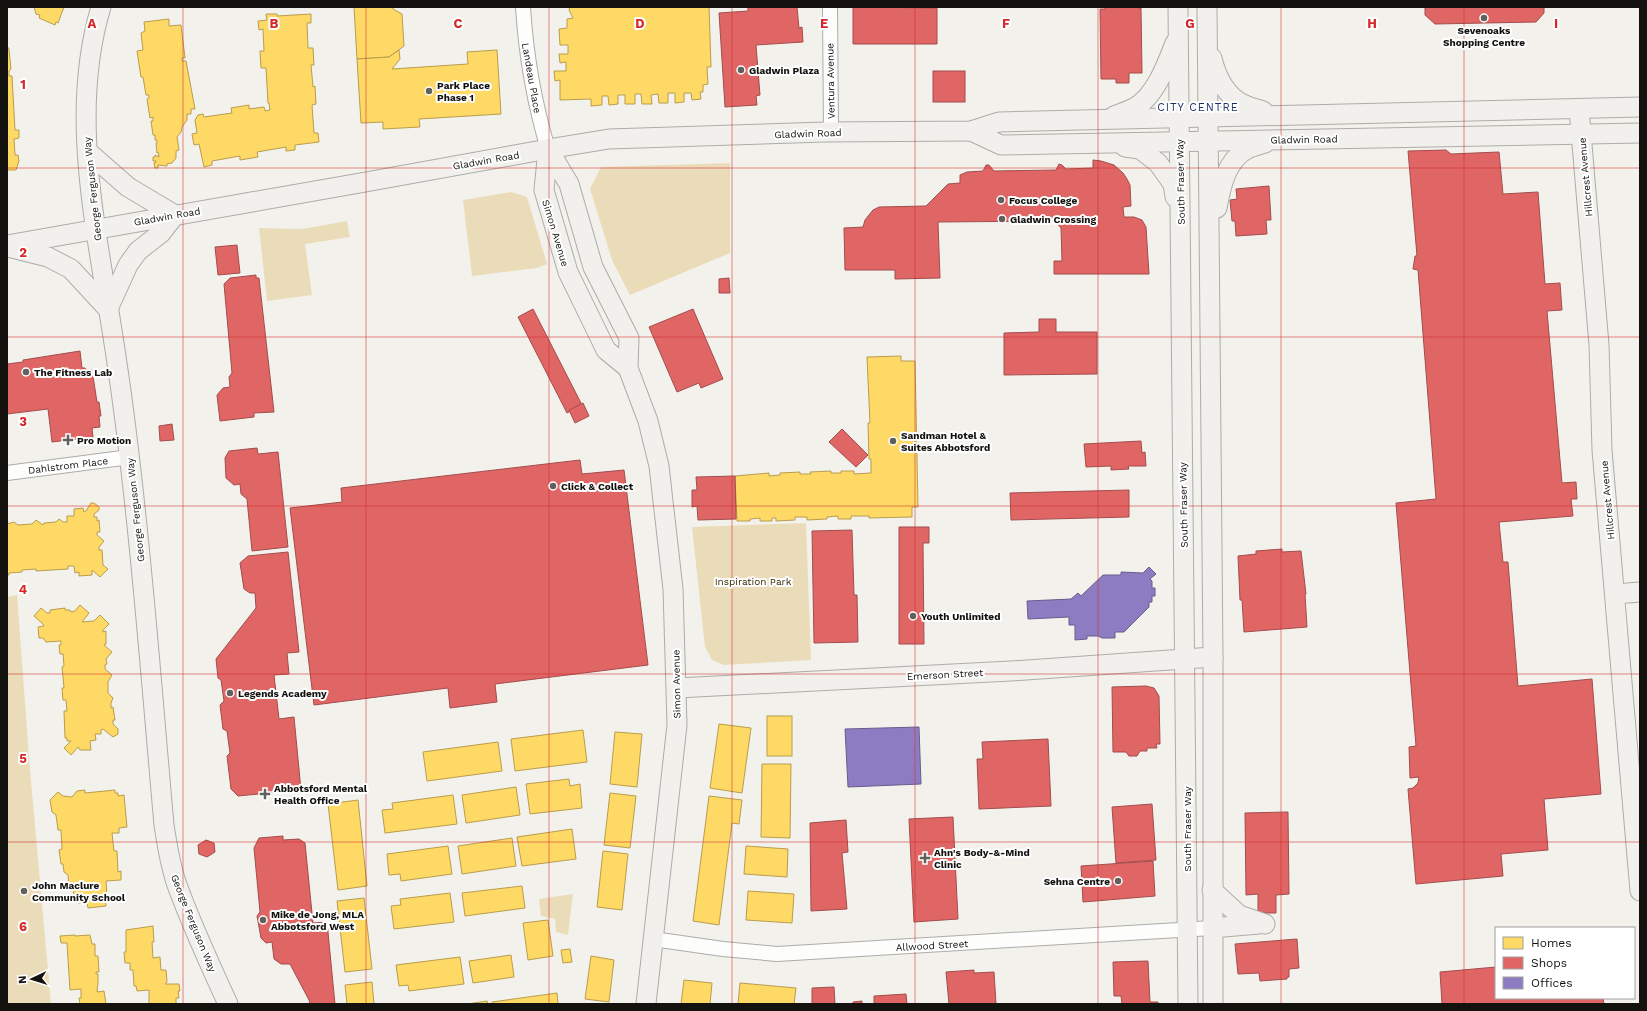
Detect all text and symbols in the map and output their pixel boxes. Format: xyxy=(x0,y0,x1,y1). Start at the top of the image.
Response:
marker: Sevenoaks Shopping Centre xyxy=(1479,13,1489,23)
text: A xyxy=(88,16,97,31)
text: B xyxy=(270,16,279,31)
text: C xyxy=(454,16,463,31)
text: D xyxy=(635,16,645,31)
text: E xyxy=(820,16,828,31)
text: F xyxy=(1002,16,1010,31)
text: G xyxy=(1185,16,1195,31)
text: H xyxy=(1367,16,1377,31)
text: I xyxy=(1554,16,1558,31)
place label: Sevenoaks Shopping Centre xyxy=(1443,25,1525,48)
street label: Landeau Place xyxy=(520,42,543,114)
street label: Ventura Avenue xyxy=(824,43,837,119)
marker: Gladwin Plaza xyxy=(736,65,746,75)
place label: Gladwin Plaza xyxy=(749,65,820,76)
text: 1 xyxy=(20,77,26,92)
place label: Park Place Phase 1 xyxy=(437,80,490,103)
marker: Park Place Phase 1 xyxy=(424,86,434,96)
district label: CITY CENTRE xyxy=(1157,101,1239,114)
street label: Gladwin Road xyxy=(774,127,842,140)
street label: Gladwin Road xyxy=(1270,133,1338,146)
street label: George Ferguson Way xyxy=(81,136,103,241)
street label: Hillcrest Avenue xyxy=(1577,137,1594,217)
street label: South Fraser Way xyxy=(1174,138,1187,225)
street label: Gladwin Road xyxy=(452,149,520,172)
marker: Focus College xyxy=(996,195,1006,205)
place label: Focus College xyxy=(1009,195,1077,206)
street label: Simon Avenue xyxy=(540,198,571,268)
street label: Gladwin Road xyxy=(133,205,201,228)
marker: Gladwin Crossing xyxy=(997,214,1007,224)
place label: Gladwin Crossing xyxy=(1010,214,1096,225)
text: 2 xyxy=(19,245,27,260)
marker: The Fitness Lab xyxy=(21,367,31,377)
place label: The Fitness Lab xyxy=(34,367,112,378)
text: 3 xyxy=(19,414,27,429)
place label: Sandman Hotel & Suites Abbotsford xyxy=(901,430,990,453)
marker: Pro Motion xyxy=(62,434,74,446)
place label: Pro Motion xyxy=(77,435,131,446)
marker: Sandman Hotel & Suites Abbotsford xyxy=(888,436,898,446)
street label: Dahlstrom Place xyxy=(27,455,109,476)
street label: George Ferguson Way xyxy=(124,457,146,562)
street label: Hillcrest Avenue xyxy=(1599,460,1616,540)
street label: South Fraser Way xyxy=(1177,461,1190,548)
marker: Click & Collect xyxy=(548,481,558,491)
place label: Click & Collect xyxy=(561,481,634,492)
park label: Inspiration Park xyxy=(715,576,792,587)
text: 4 xyxy=(19,582,28,597)
marker: Youth Unlimited xyxy=(908,611,918,621)
place label: Youth Unlimited xyxy=(921,611,1000,622)
street label: Simon Avenue xyxy=(670,649,683,719)
street label: Emerson Street xyxy=(907,667,984,682)
marker: Legends Academy xyxy=(225,688,235,698)
place label: Legends Academy xyxy=(238,688,327,699)
text: 5 xyxy=(19,751,27,766)
place label: Abbotsford Mental Health Office xyxy=(274,783,368,806)
street label: South Fraser Way xyxy=(1182,785,1193,872)
marker: Abbotsford Mental Health Office xyxy=(259,788,271,800)
place label: Ahn's Body-&-Mind Clinic xyxy=(934,847,1030,870)
marker: Ahn's Body-&-Mind Clinic xyxy=(919,852,931,864)
street label: George Ferguson Way xyxy=(169,873,218,974)
place label: Sehna Centre xyxy=(1044,876,1110,887)
marker: Sehna Centre xyxy=(1113,876,1123,886)
place label: John Maclure Community School xyxy=(32,880,126,903)
marker: John Maclure Community School xyxy=(19,886,29,896)
place label: Mike de Jong, MLA Abbotsford West xyxy=(271,909,364,932)
marker: Mike de Jong, MLA Abbotsford West xyxy=(258,915,268,925)
text: 6 xyxy=(19,919,27,934)
legend xyxy=(1495,927,1635,999)
text: Homes xyxy=(1531,936,1572,950)
street label: Allwood Street xyxy=(896,938,969,953)
text: Shops xyxy=(1531,956,1567,970)
north arrow xyxy=(12,959,52,999)
text: N xyxy=(16,975,29,984)
text: Offices xyxy=(1531,976,1573,990)

